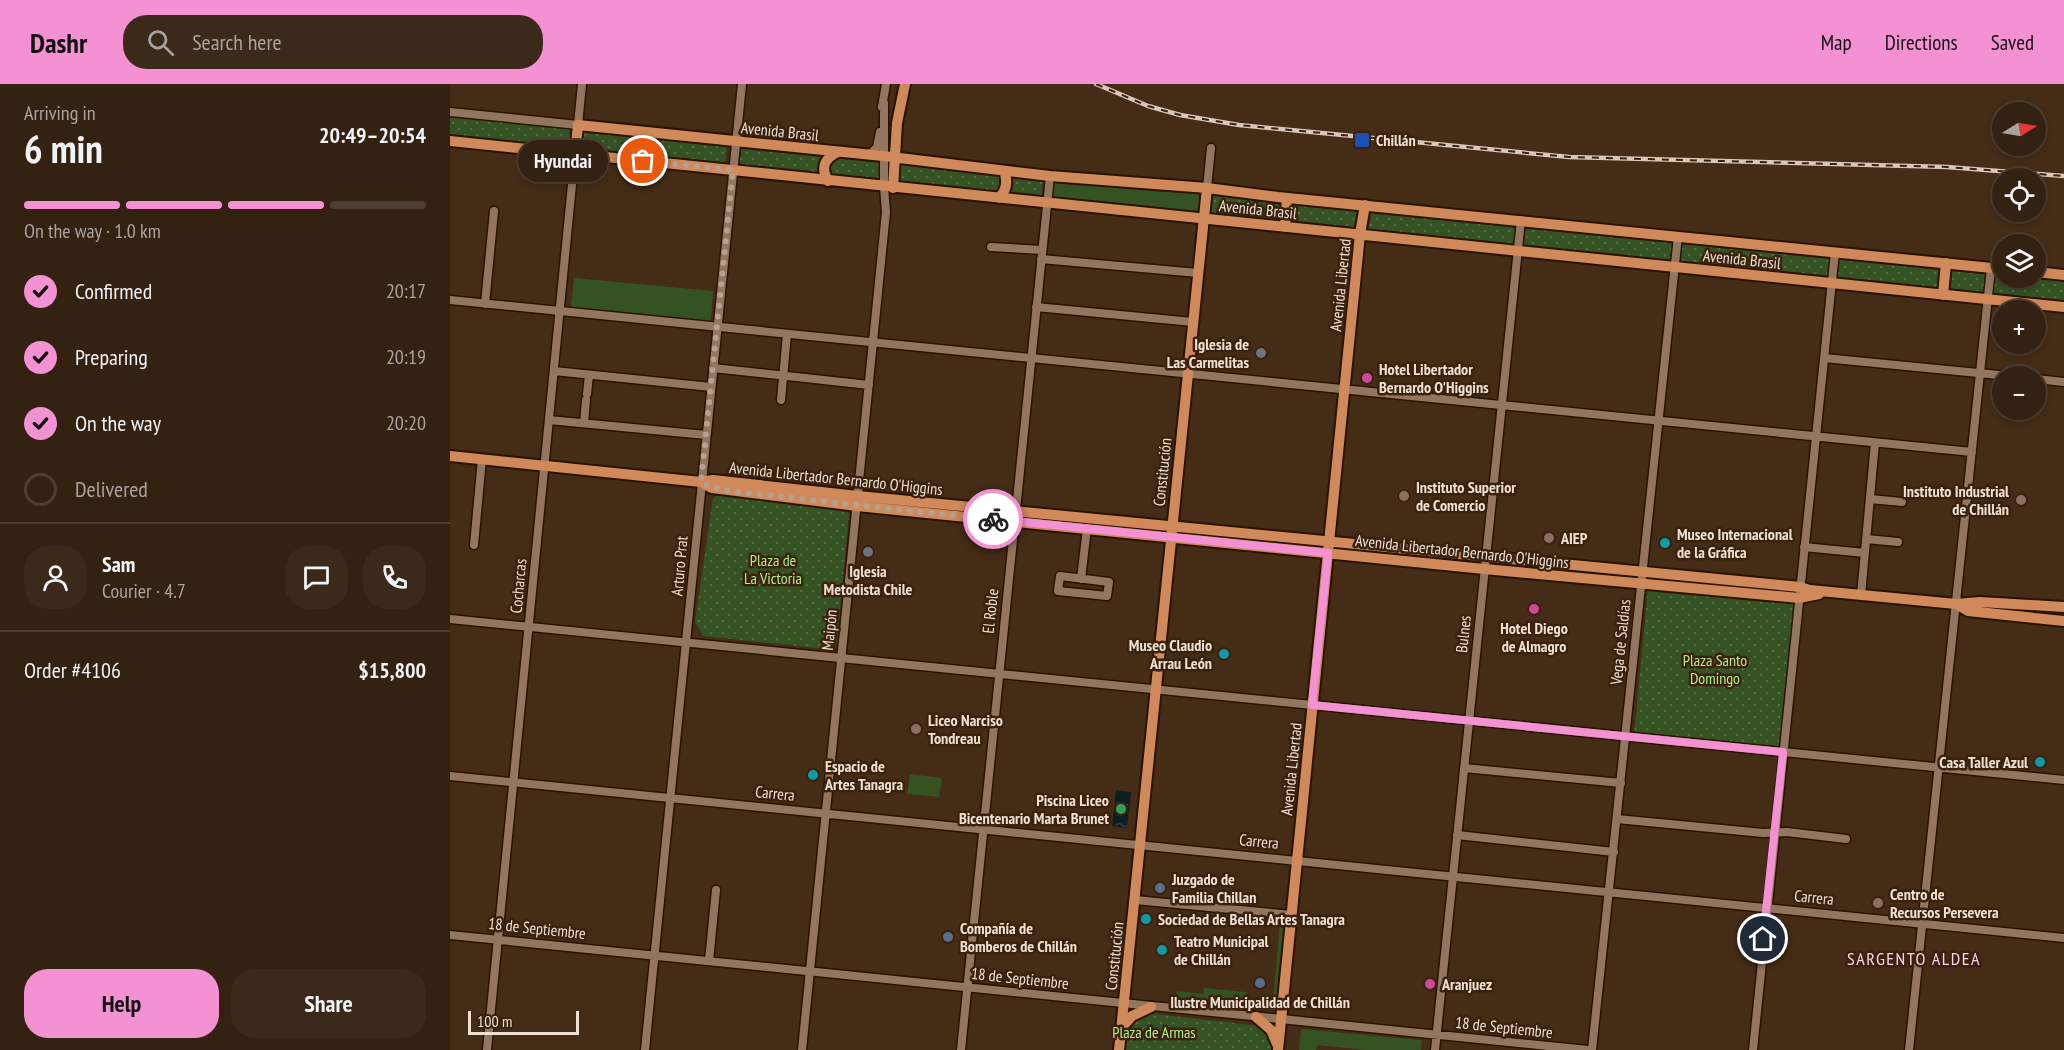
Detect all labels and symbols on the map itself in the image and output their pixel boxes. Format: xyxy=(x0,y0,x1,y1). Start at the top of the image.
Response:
north arrow xyxy=(1992,102,2046,156)
street label: Avenida Brasil xyxy=(740,117,820,145)
place label: Chillán xyxy=(1376,130,1416,150)
marker: Chillán xyxy=(1353,131,1371,149)
pin xyxy=(617,135,668,186)
callout: Hyundai xyxy=(517,140,607,182)
street label: Avenida Brasil xyxy=(1218,195,1298,223)
street label: Avenida Libertad xyxy=(1325,238,1355,332)
street label: Avenida Brasil xyxy=(1702,245,1782,273)
place label: Iglesia de Las Carmelitas xyxy=(1167,334,1249,372)
marker: Iglesia de Las Carmelitas xyxy=(1254,346,1268,360)
place label: Hotel Libertador Bernardo O'Higgins xyxy=(1379,359,1489,397)
marker: Hotel Libertador Bernardo O'Higgins xyxy=(1360,371,1374,385)
street label: Constitución xyxy=(1148,437,1176,507)
street label: Avenida Libertador Bernardo O'Higgins xyxy=(728,457,944,499)
place label: Instituto Superior de Comercio xyxy=(1416,477,1516,515)
place label: Instituto Industrial de Chillán xyxy=(1903,481,2009,519)
courier xyxy=(963,489,1023,549)
marker: Instituto Superior de Comercio xyxy=(1397,489,1411,503)
marker: Instituto Industrial de Chillán xyxy=(2014,493,2028,507)
place label: Museo Internacional de la Gráfica xyxy=(1677,524,1793,562)
place label: AIEP xyxy=(1560,528,1588,548)
street label: Avenida Libertador Bernardo O'Higgins xyxy=(1354,530,1570,572)
marker: AIEP xyxy=(1542,531,1556,545)
street label: Arturo Prat xyxy=(666,534,692,597)
marker: Museo Internacional de la Gráfica xyxy=(1658,536,1672,550)
marker: Iglesia Metodista Chile xyxy=(861,545,875,559)
park label: Plaza de La Victoria xyxy=(744,550,802,588)
street label: Cocharcas xyxy=(506,558,530,614)
place label: Iglesia Metodista Chile xyxy=(824,561,913,599)
street label: El Roble xyxy=(978,587,1002,635)
street label: Vega de Saldías xyxy=(1605,598,1634,687)
marker: Hotel Diego de Almagro xyxy=(1527,602,1541,616)
street label: Maipón xyxy=(817,609,841,651)
street label: Bulnes xyxy=(1451,614,1475,654)
place label: Hotel Diego de Almagro xyxy=(1500,618,1568,656)
place label: Museo Claudio Arrau León xyxy=(1129,635,1212,673)
marker: Museo Claudio Arrau León xyxy=(1217,647,1231,661)
park label: Plaza Santo Domingo xyxy=(1683,650,1747,688)
place label: Liceo Narciso Tondreau xyxy=(928,710,1003,748)
marker: Liceo Narciso Tondreau xyxy=(909,722,923,736)
street label: Avenida Libertad xyxy=(1276,722,1306,816)
place label: Casa Taller Azul xyxy=(1939,752,2028,772)
marker: Casa Taller Azul xyxy=(2033,755,2047,769)
place label: Espacio de Artes Tanagra xyxy=(824,756,903,794)
marker: Espacio de Artes Tanagra xyxy=(806,768,820,782)
street label: Carrera xyxy=(754,781,796,805)
place label: Piscina Liceo Bicentenario Marta Brunet xyxy=(959,790,1109,828)
marker: Piscina Liceo Bicentenario Marta Brunet xyxy=(1114,802,1128,816)
street label: Carrera xyxy=(1238,829,1280,853)
place label: Juzgado de Familia Chillan xyxy=(1171,869,1256,907)
marker: Juzgado de Familia Chillan xyxy=(1153,881,1167,895)
place label: Centro de Recursos Persevera xyxy=(1890,884,1999,922)
street label: Carrera xyxy=(1793,885,1835,909)
marker: Centro de Recursos Persevera xyxy=(1871,896,1885,910)
place label: Sociedad de Bellas Artes Tanagra xyxy=(1158,909,1345,929)
marker: Sociedad de Bellas Artes Tanagra xyxy=(1139,912,1153,926)
street label: 18 de Septiembre xyxy=(487,913,587,943)
pin xyxy=(1737,913,1788,964)
place label: Compañía de Bomberos de Chillán xyxy=(960,918,1077,956)
street label: Constitución xyxy=(1100,921,1128,991)
marker: Compañía de Bomberos de Chillán xyxy=(941,930,955,944)
place label: Teatro Municipal de Chillán xyxy=(1174,931,1269,969)
marker: Teatro Municipal de Chillán xyxy=(1155,943,1169,957)
district label: SARGENTO ALDEA xyxy=(1847,947,1981,970)
street label: 18 de Septiembre xyxy=(970,963,1070,993)
place label: Aranjuez xyxy=(1441,974,1492,994)
marker: Ilustre Municipalidad de Chillán xyxy=(1253,976,1267,990)
marker: Aranjuez xyxy=(1423,977,1437,991)
place label: Ilustre Municipalidad de Chillán xyxy=(1170,992,1350,1012)
scale bar xyxy=(468,1008,579,1036)
street label: 18 de Septiembre xyxy=(1454,1012,1554,1042)
park label: Plaza de Armas xyxy=(1112,1022,1196,1042)

